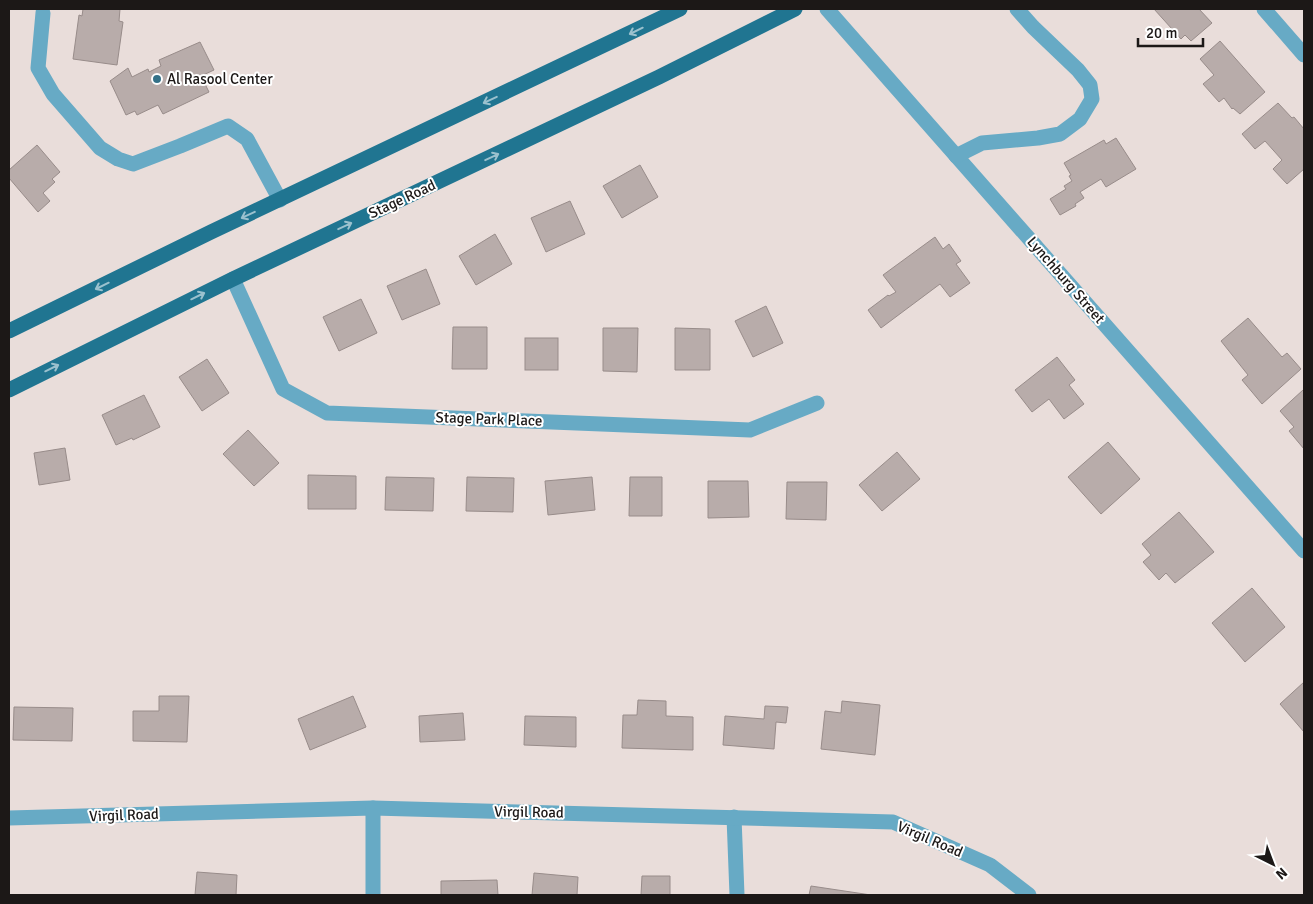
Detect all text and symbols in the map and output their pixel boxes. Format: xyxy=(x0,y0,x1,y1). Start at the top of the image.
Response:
scale bar xyxy=(1138,15,1203,47)
text: 20 m xyxy=(1146,24,1177,42)
one-way arrow xyxy=(629,26,644,36)
place label: Al Rasool Center xyxy=(167,70,273,88)
marker: Al Rasool Center xyxy=(151,73,163,85)
one-way arrow xyxy=(483,96,498,105)
one-way arrow xyxy=(484,151,499,161)
street label: Stage Road xyxy=(366,176,438,222)
one-way arrow xyxy=(241,211,256,220)
one-way arrow xyxy=(337,221,352,230)
street label: Lynchburg Street xyxy=(1023,233,1109,327)
one-way arrow xyxy=(95,282,110,291)
one-way arrow xyxy=(190,291,205,300)
one-way arrow xyxy=(45,363,60,373)
street label: Stage Park Place xyxy=(435,408,543,430)
street label: Virgil Road xyxy=(494,802,564,822)
street label: Virgil Road xyxy=(89,805,159,825)
street label: Virgil Road xyxy=(894,817,966,861)
north arrow xyxy=(1248,839,1298,889)
text: N xyxy=(1272,864,1291,883)

